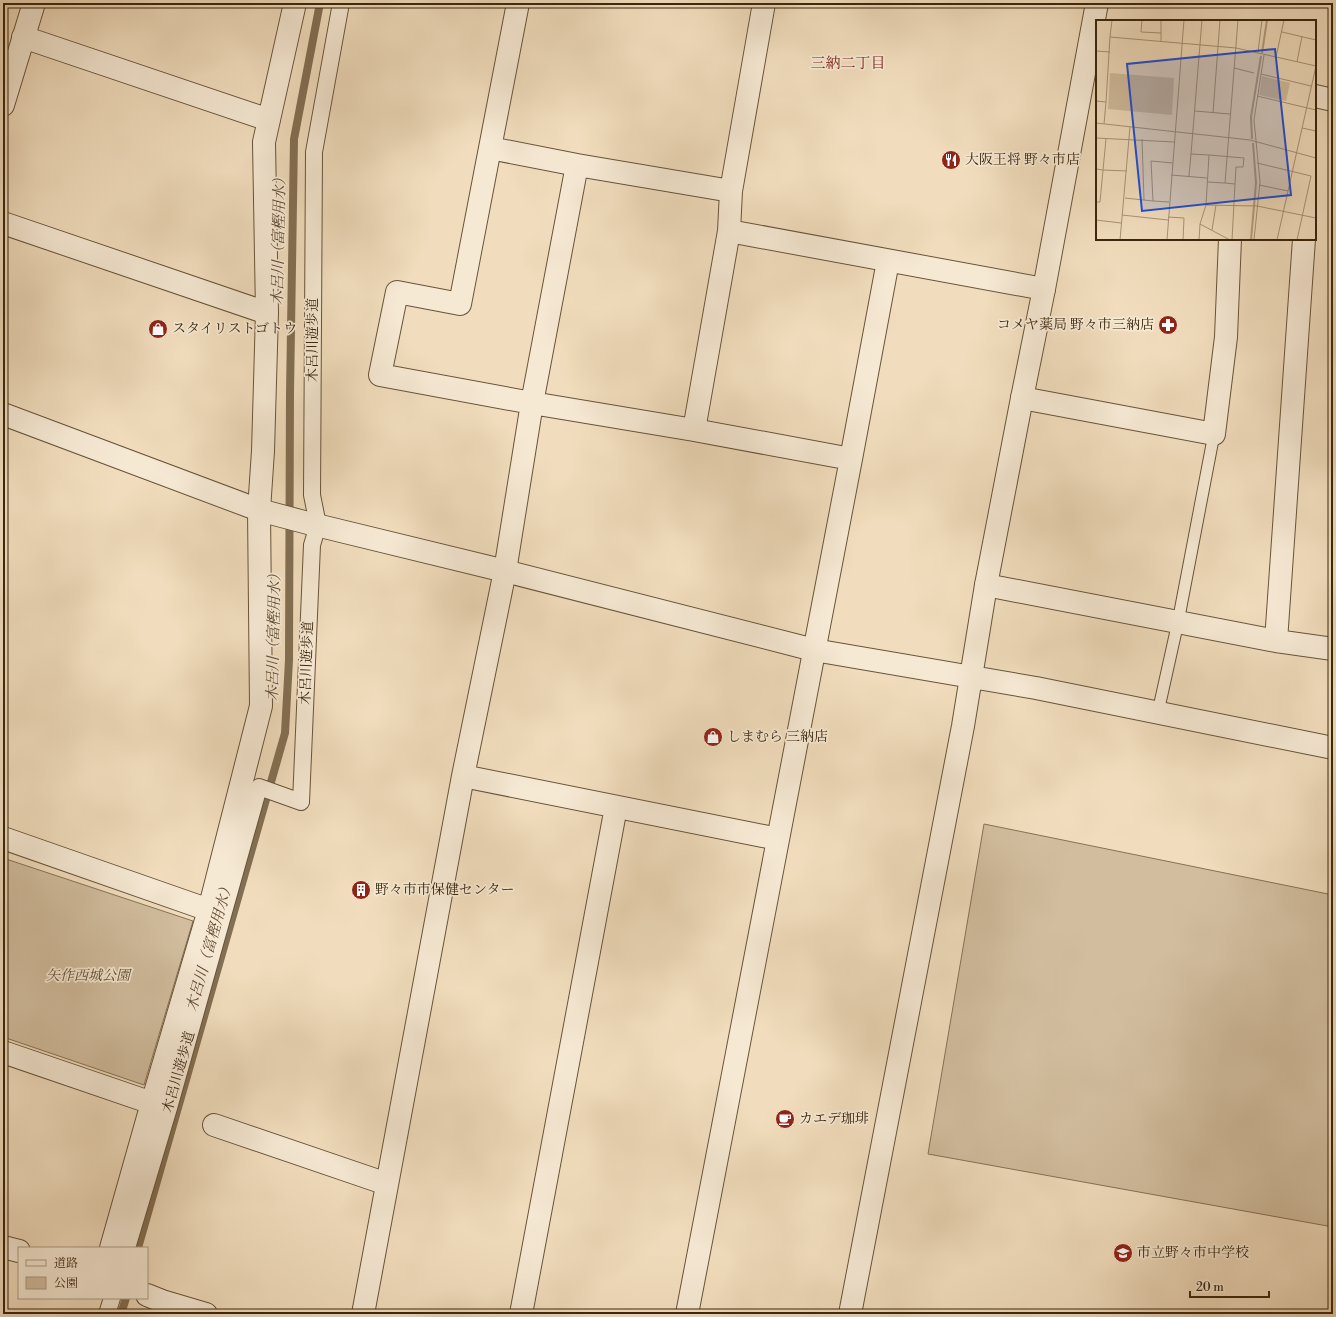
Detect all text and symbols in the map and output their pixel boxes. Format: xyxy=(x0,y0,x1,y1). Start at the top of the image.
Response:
inset map xyxy=(1096,20,1316,240)
district label: 三納二丁目 xyxy=(810,54,886,73)
restaurant icon: 大阪王将 野々市店 xyxy=(940,149,962,171)
place label: 大阪王将 野々市店 xyxy=(965,151,1080,169)
water label: 木呂川（富樫用水） xyxy=(268,170,290,306)
street label: 木呂川遊歩道 xyxy=(304,298,322,382)
pharmacy icon: コメヤ薬局 野々市三納店 xyxy=(1157,314,1179,336)
place label: コメヤ薬局 野々市三納店 xyxy=(997,316,1154,334)
shop icon: スタイリストゴトウ xyxy=(147,318,169,340)
place label: スタイリストゴトウ xyxy=(172,320,297,338)
water label: 木呂川（富樫用水） xyxy=(263,566,285,702)
street label: 木呂川遊歩道 xyxy=(297,621,317,705)
shop icon: しまむら 三納店 xyxy=(702,726,724,748)
place label: しまむら 三納店 xyxy=(727,728,828,746)
water label: 木呂川（富樫用水） xyxy=(182,878,238,1014)
building icon: 野々市市保健センター xyxy=(350,879,372,901)
place label: 野々市市保健センター xyxy=(375,881,514,899)
park label: 矢作西城公園 xyxy=(46,967,132,985)
street label: 木呂川遊歩道 xyxy=(159,1029,199,1115)
cafe icon: カエデ珈琲 xyxy=(774,1108,796,1130)
place label: カエデ珈琲 xyxy=(799,1110,869,1128)
school or university icon: 市立野々市中学校 xyxy=(1112,1242,1134,1264)
place label: 市立野々市中学校 xyxy=(1137,1244,1249,1262)
legend xyxy=(18,1247,148,1299)
text: 道路 xyxy=(54,1256,78,1271)
scale bar xyxy=(1190,1273,1269,1299)
text: 公園 xyxy=(54,1276,78,1291)
text: 20 m xyxy=(1196,1280,1224,1295)

